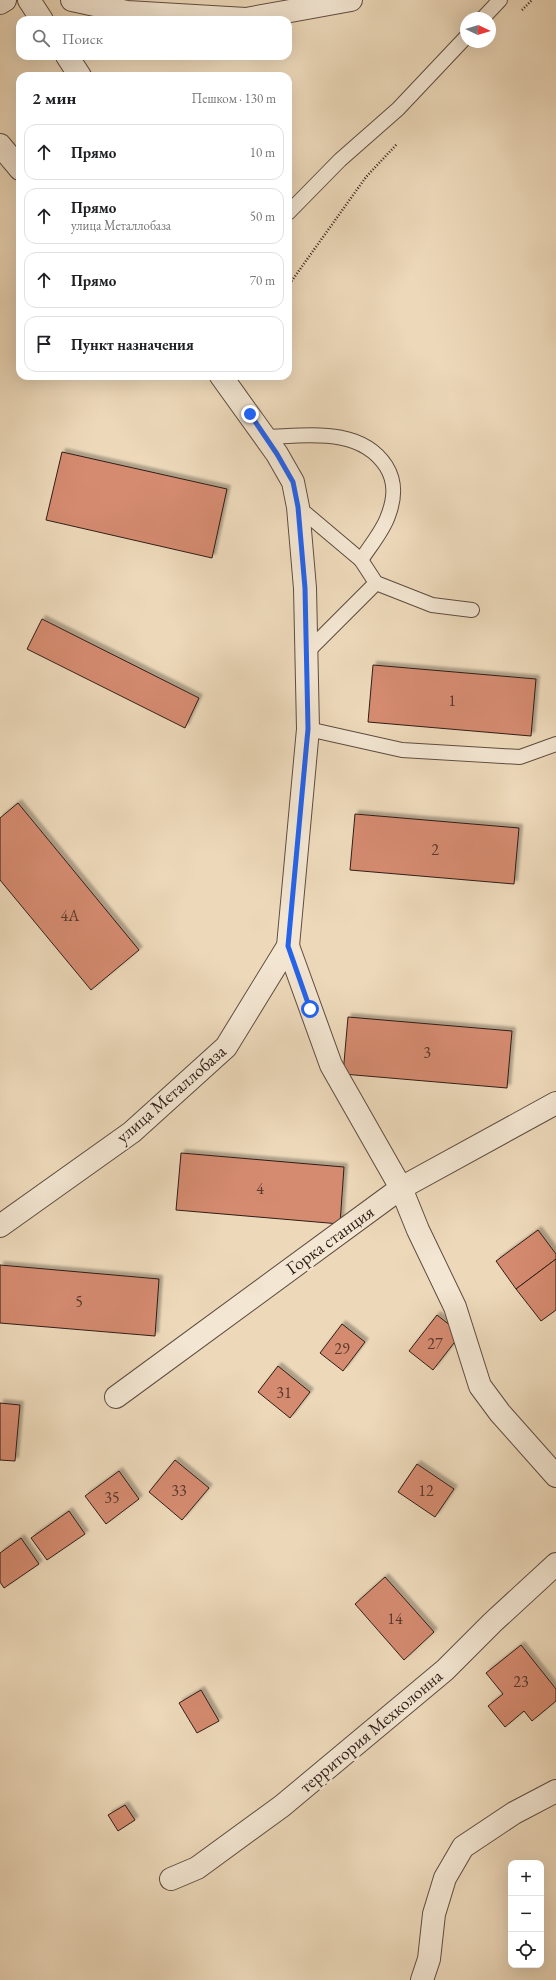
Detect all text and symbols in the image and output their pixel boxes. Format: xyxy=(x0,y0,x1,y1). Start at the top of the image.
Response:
north arrow xyxy=(460,12,496,48)
search box xyxy=(16,16,292,60)
icon: search xyxy=(30,27,52,49)
text: Поиск xyxy=(62,29,103,48)
text: 2 мин xyxy=(32,87,76,109)
text: Пешком · 130 m xyxy=(192,90,276,107)
icon: ahead xyxy=(33,141,55,163)
text: Прямо xyxy=(71,143,116,162)
text: 10 m xyxy=(250,144,275,161)
text: Прямо xyxy=(71,198,116,217)
icon: ahead xyxy=(33,205,55,227)
text: 50 m xyxy=(250,208,275,225)
text: улица Металлобаза xyxy=(71,217,171,234)
icon: ahead xyxy=(33,269,55,291)
text: Прямо xyxy=(71,271,116,290)
text: 70 m xyxy=(250,272,275,289)
icon: arrive xyxy=(33,333,55,355)
text: Пункт назначения xyxy=(71,335,194,354)
route end xyxy=(241,405,259,423)
house number: 1 xyxy=(448,690,456,711)
house number: 2 xyxy=(431,839,439,860)
house number: 4А xyxy=(61,905,80,926)
route start xyxy=(301,1000,319,1018)
street label: улица Металлобаза xyxy=(111,1039,231,1148)
house number: 3 xyxy=(423,1042,431,1063)
house number: 4 xyxy=(256,1178,264,1199)
street label: Горка станция xyxy=(281,1200,378,1279)
house number: 5 xyxy=(75,1291,83,1312)
house number: 27 xyxy=(427,1333,443,1354)
house number: 29 xyxy=(334,1338,350,1359)
house number: 31 xyxy=(276,1382,292,1403)
house number: 33 xyxy=(171,1480,187,1501)
house number: 12 xyxy=(418,1480,434,1501)
house number: 35 xyxy=(104,1487,120,1508)
house number: 14 xyxy=(387,1608,403,1629)
street label: территория Мехколонна xyxy=(294,1663,448,1797)
house number: 23 xyxy=(513,1671,529,1692)
map controls xyxy=(508,1860,544,1968)
button: + xyxy=(508,1860,544,1896)
button: − xyxy=(508,1896,544,1932)
button: locate xyxy=(508,1932,544,1968)

